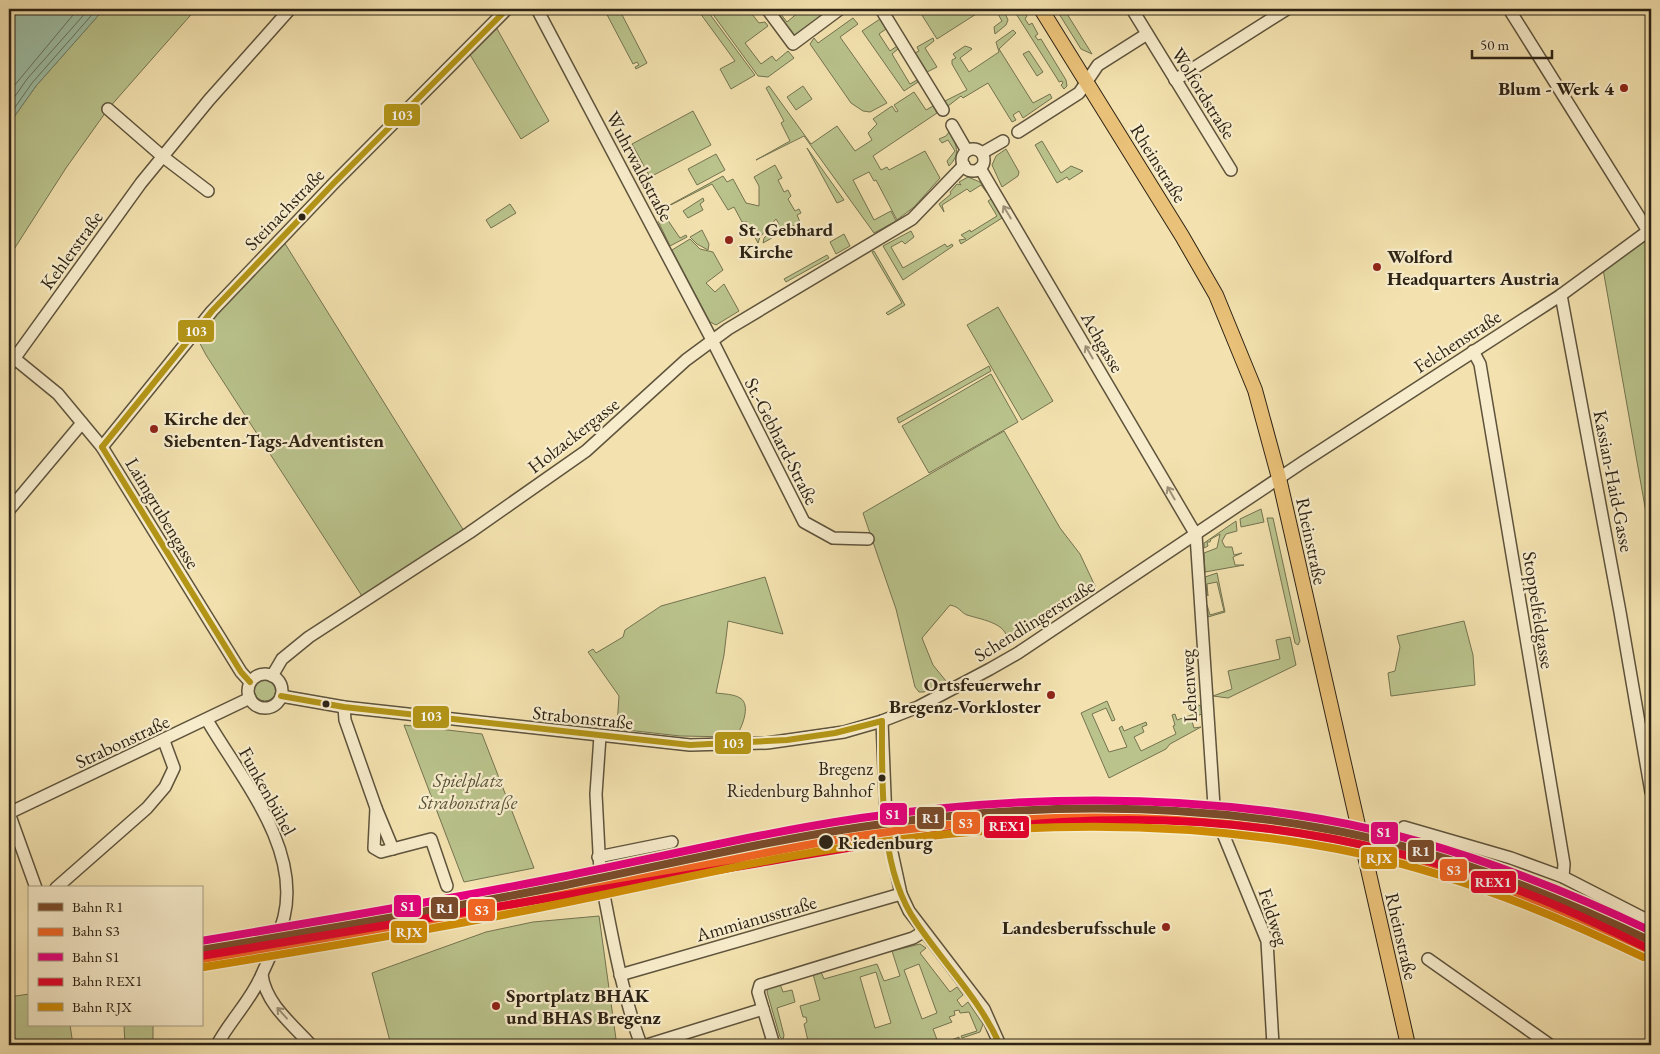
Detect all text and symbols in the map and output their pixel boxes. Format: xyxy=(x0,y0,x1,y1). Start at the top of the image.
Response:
scale bar xyxy=(1472,28,1552,60)
text: 50 m xyxy=(1480,35,1509,54)
street label: Wolfordstraße xyxy=(1166,43,1242,144)
place label: Blum - Werk 4 xyxy=(1498,76,1615,101)
marker: Blum - Werk 4 xyxy=(1618,82,1630,94)
line badge: 103 xyxy=(383,103,421,127)
text: 103 xyxy=(391,106,413,124)
street label: Wuhrwaldstraße xyxy=(600,107,679,226)
street label: Rheinstraße xyxy=(1125,119,1193,207)
street label: Steinachstraße xyxy=(239,163,330,256)
street label: Kehlerstraße xyxy=(34,206,108,295)
one-way arrow xyxy=(1001,206,1011,220)
unlabelled marker xyxy=(297,212,307,222)
place label: St. Gebhard Kirche xyxy=(739,217,834,264)
marker: St. Gebhard Kirche xyxy=(723,234,735,246)
place label: Wolford Headquarters Austria xyxy=(1387,244,1560,291)
marker: Wolford Headquarters Austria xyxy=(1371,261,1383,273)
street label: Felchenstraße xyxy=(1409,304,1506,379)
street label: Achgasse xyxy=(1075,306,1130,377)
line badge: 103 xyxy=(177,319,215,343)
text: 103 xyxy=(185,322,207,340)
one-way arrow xyxy=(1084,346,1094,360)
street label: St.-Gebhard-Straße xyxy=(739,373,824,509)
street label: Holzackergasse xyxy=(522,392,624,479)
place label: Kirche der Siebenten-Tags-Adventisten xyxy=(164,406,384,453)
street label: Kassian-Haid-Gasse xyxy=(1588,408,1640,554)
marker: Kirche der Siebenten-Tags-Adventisten xyxy=(148,423,160,435)
street label: Laimgrubengasse xyxy=(120,453,206,573)
one-way arrow xyxy=(1166,486,1176,500)
street label: Rheinstraße xyxy=(1290,495,1333,587)
street label: Stoppelfeldgasse xyxy=(1517,550,1560,671)
street label: Schendlingerstraße xyxy=(969,573,1099,668)
street label: Lehenweg xyxy=(1174,648,1203,723)
place label: Ortsfeuerwehr Bregenz-Vorkloster xyxy=(889,672,1041,719)
marker: Ortsfeuerwehr Bregenz-Vorkloster xyxy=(1045,689,1057,701)
unlabelled marker xyxy=(321,699,331,709)
street label: Strabonstraße xyxy=(531,700,634,735)
line badge: 103 xyxy=(412,705,450,729)
text: 103 xyxy=(420,707,442,725)
street label: Strabonstraße xyxy=(71,709,173,774)
line badge: 103 xyxy=(714,731,752,755)
text: 103 xyxy=(722,734,744,752)
street label: Funkenbühel xyxy=(233,742,302,840)
place label: Bregenz Riedenburg Bahnhof xyxy=(727,757,875,802)
park label: Spielplatz Strabonstraße xyxy=(418,768,518,815)
marker: Bregenz Riedenburg Bahnhof xyxy=(877,773,887,783)
line badge: S1 xyxy=(879,802,908,826)
text: S1 xyxy=(886,805,900,823)
line badge: R1 xyxy=(916,806,945,830)
text: R1 xyxy=(922,809,940,827)
line badge: S3 xyxy=(952,811,981,835)
text: S3 xyxy=(959,814,973,832)
line badge: REX1 xyxy=(983,815,1030,839)
text: REX1 xyxy=(989,817,1025,835)
line badge: S1 xyxy=(1370,821,1399,845)
text: S1 xyxy=(1377,823,1391,841)
place label: Riedenburg xyxy=(838,830,933,855)
marker: Riedenburg xyxy=(817,833,835,851)
line badge: R1 xyxy=(1407,839,1435,863)
text: R1 xyxy=(1412,842,1430,860)
line badge: RJX xyxy=(1360,846,1398,870)
text: RJX xyxy=(1366,849,1393,867)
line badge: S3 xyxy=(1439,858,1468,882)
text: S3 xyxy=(1447,861,1461,879)
line badge: REX1 xyxy=(1470,870,1517,894)
text: REX1 xyxy=(1475,873,1511,891)
street label: Feldweg xyxy=(1253,885,1295,950)
legend xyxy=(28,886,202,1026)
street label: Ammianusstraße xyxy=(692,889,819,948)
street label: Rheinstraße xyxy=(1379,890,1424,982)
line badge: S1 xyxy=(393,894,422,918)
line badge: R1 xyxy=(430,896,459,920)
text: Bahn R1 xyxy=(72,897,123,916)
text: S1 xyxy=(401,897,415,915)
line badge: S3 xyxy=(467,898,496,922)
text: R1 xyxy=(436,899,454,917)
text: S3 xyxy=(475,901,489,919)
place label: Landesberufsschule xyxy=(1002,915,1156,940)
line badge: RJX xyxy=(390,920,428,944)
text: Bahn S3 xyxy=(72,921,120,940)
marker: Landesberufsschule xyxy=(1160,921,1172,933)
text: RJX xyxy=(396,923,423,941)
text: Bahn S1 xyxy=(72,947,120,966)
text: Bahn REX1 xyxy=(72,971,142,990)
place label: Sportplatz BHAK und BHAS Bregenz xyxy=(506,983,661,1030)
text: Bahn RJX xyxy=(72,997,132,1016)
marker: Sportplatz BHAK und BHAS Bregenz xyxy=(490,1000,502,1012)
one-way arrow xyxy=(276,1006,288,1019)

